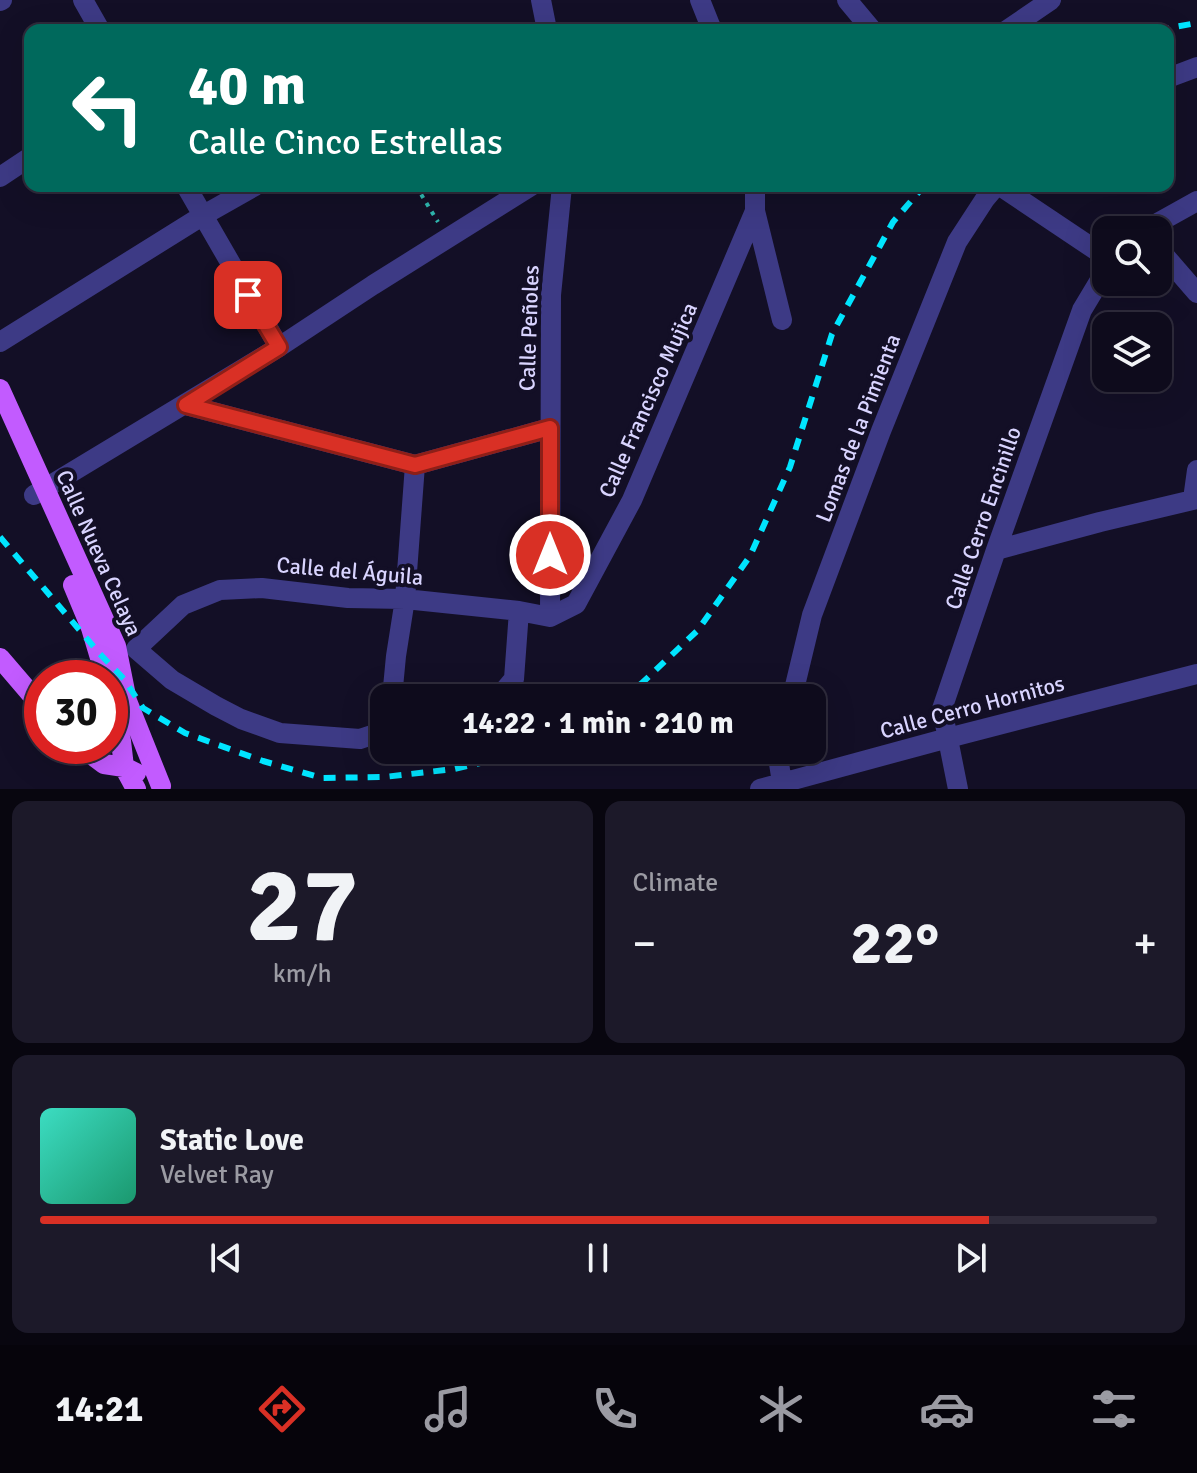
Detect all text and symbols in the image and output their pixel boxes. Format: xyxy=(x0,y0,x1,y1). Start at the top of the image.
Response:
text: 40 m xyxy=(188,51,306,120)
icon: left xyxy=(56,56,160,160)
text: Calle Cinco Estrellas xyxy=(188,120,503,165)
map controls xyxy=(1092,216,1172,392)
button: search xyxy=(1092,216,1172,296)
pin xyxy=(214,261,282,329)
street label: Calle Peñoles xyxy=(513,265,545,391)
icon: arrive xyxy=(226,273,270,317)
street label: Calle Francisco Mujica xyxy=(593,298,703,502)
button: layers xyxy=(1092,312,1172,392)
street label: Lomas de la Pimienta xyxy=(810,330,906,526)
street label: Calle Cerro Encinillo xyxy=(939,423,1027,613)
street label: Calle Nueva Celaya xyxy=(50,466,148,640)
position arrow xyxy=(508,513,592,597)
street label: Calle del Águila xyxy=(276,551,424,591)
speed limit sign: 30 xyxy=(24,660,128,764)
street label: Calle Cerro Hornitos xyxy=(877,669,1067,745)
text: 14:22 · 1 min · 210 m xyxy=(462,705,734,742)
text: 27 xyxy=(246,842,358,970)
text: Climate xyxy=(633,867,718,899)
text: 22° xyxy=(850,907,939,981)
text: − xyxy=(633,917,656,971)
text: + xyxy=(1133,917,1157,971)
text: km/h xyxy=(273,958,332,990)
text: Static Love xyxy=(160,1122,304,1159)
text: Velvet Ray xyxy=(160,1159,274,1191)
icon: previous xyxy=(204,1236,248,1280)
icon: pause xyxy=(576,1236,620,1280)
icon: next xyxy=(949,1236,993,1280)
icon: directions xyxy=(254,1381,310,1437)
icon: music xyxy=(420,1381,476,1437)
icon: phone xyxy=(587,1381,643,1437)
icon: climate xyxy=(753,1381,809,1437)
icon: car xyxy=(919,1381,975,1437)
icon: filters xyxy=(1086,1381,1142,1437)
text: 14:21 xyxy=(55,1387,144,1432)

